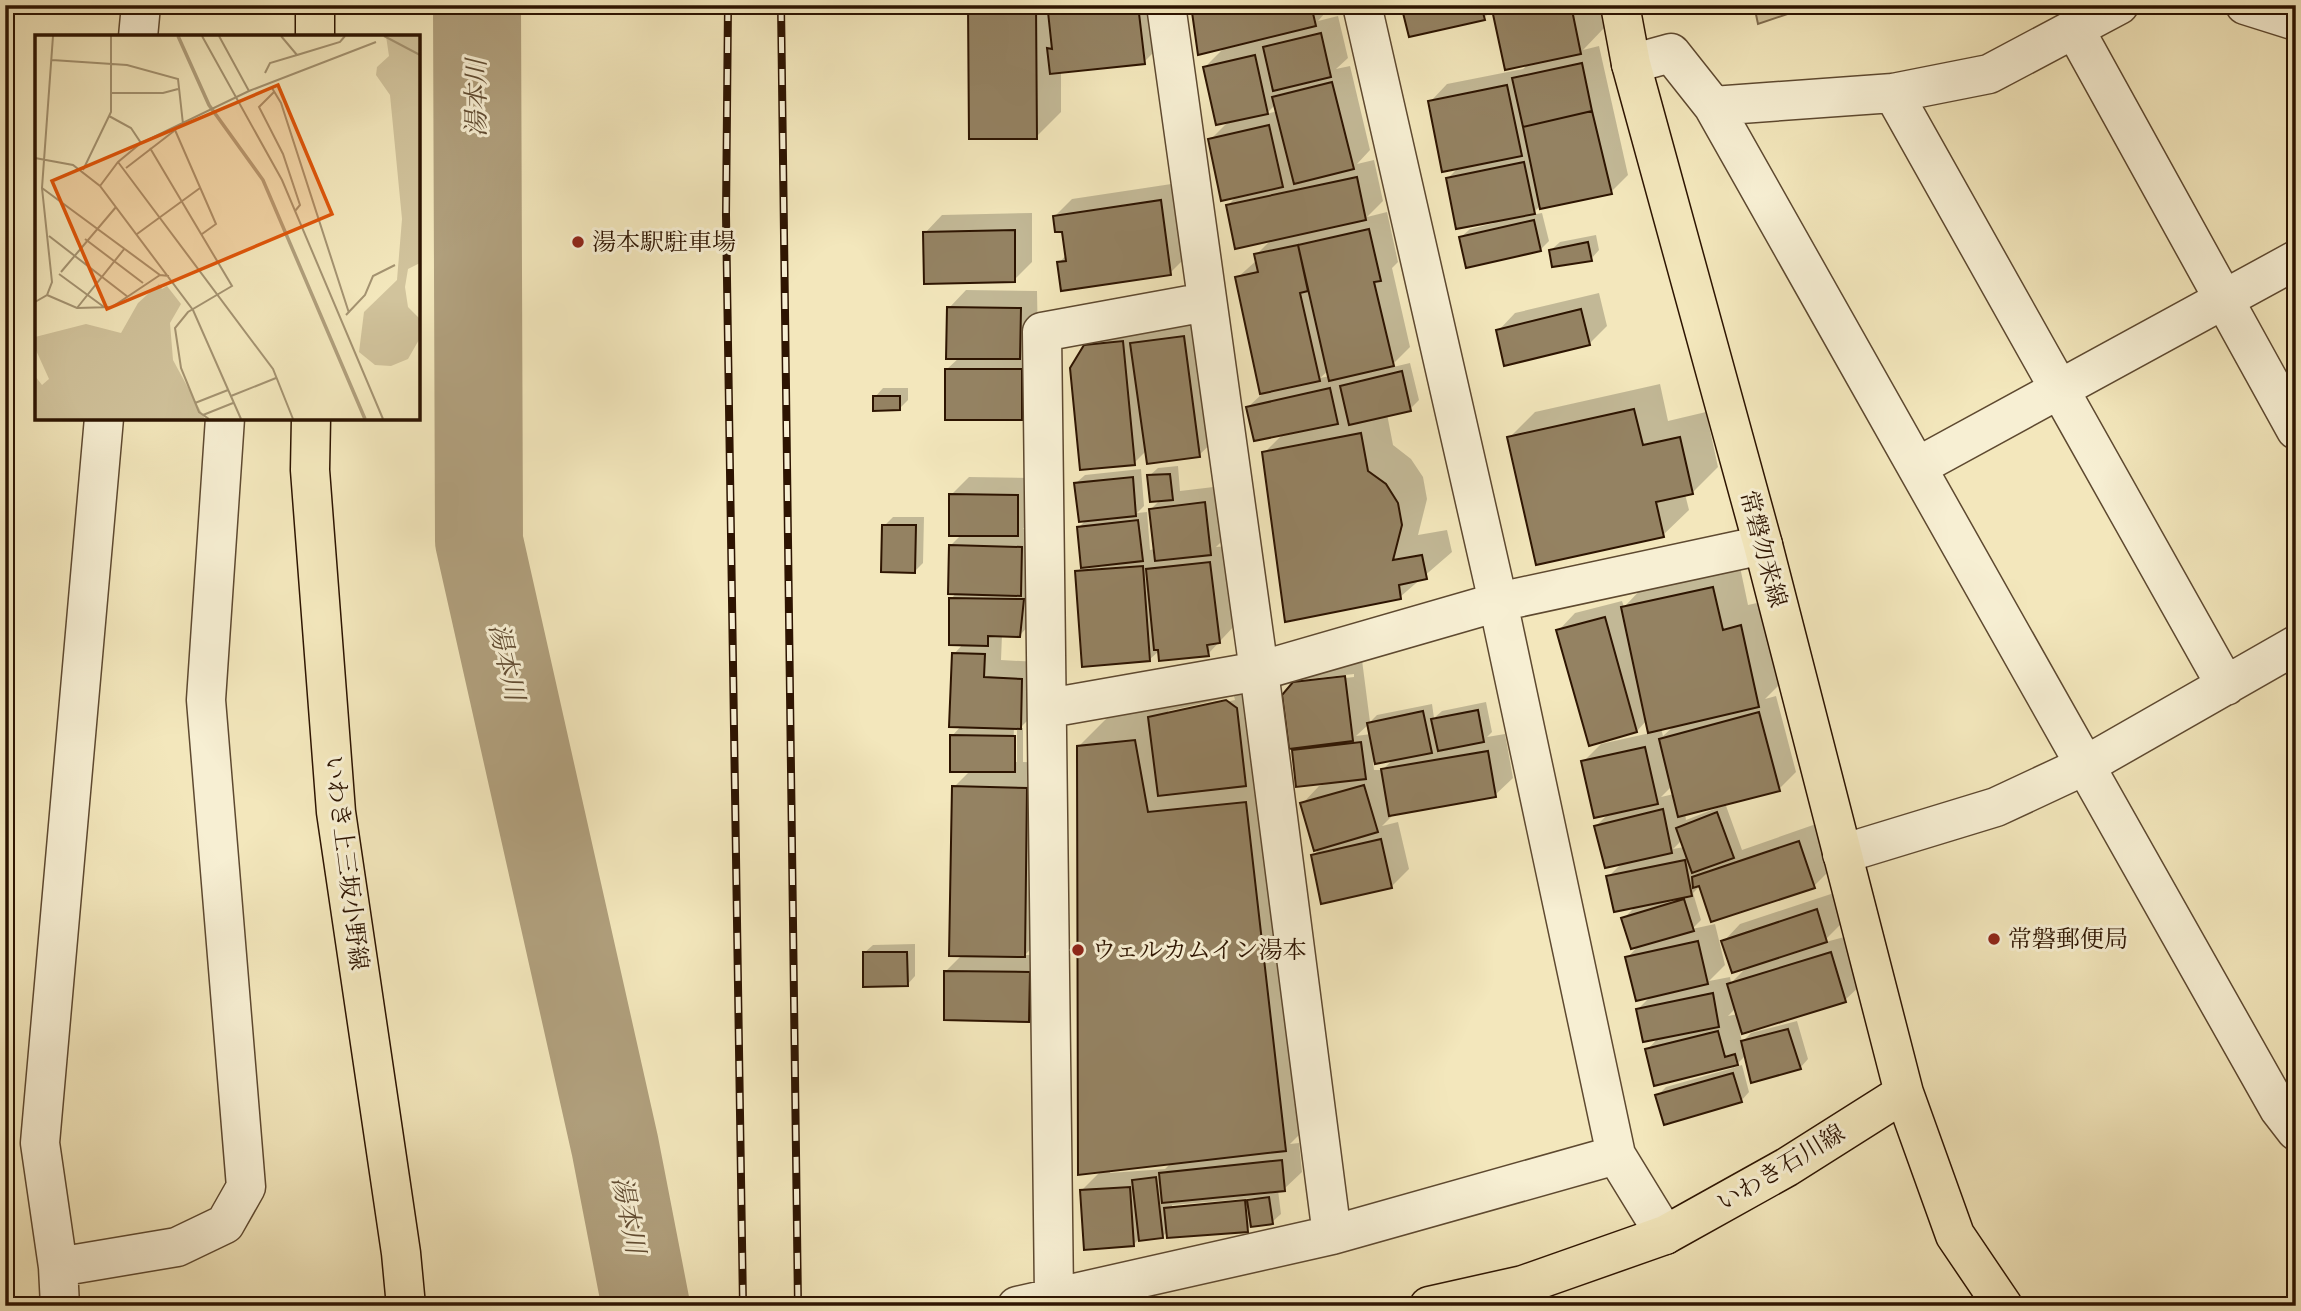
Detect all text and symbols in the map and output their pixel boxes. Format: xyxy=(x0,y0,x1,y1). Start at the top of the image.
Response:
inset map xyxy=(35,35,420,420)
water label: 湯本川 xyxy=(461,56,493,137)
place label: 湯本駅駐車場 xyxy=(592,227,736,258)
marker: 湯本駅駐車場 xyxy=(570,234,586,250)
street label: 常磐勿来線 xyxy=(1732,487,1794,611)
water label: 湯本川 xyxy=(482,620,531,707)
street label: いわき上三坂小野線 xyxy=(317,754,375,972)
place label: 常磐郵便局 xyxy=(2008,924,2128,955)
marker: 常磐郵便局 xyxy=(1986,931,2002,947)
place label: ウェルカムイン湯本 xyxy=(1092,935,1307,966)
marker: ウェルカムイン湯本 xyxy=(1070,942,1086,958)
street label: いわき石川線 xyxy=(1711,1118,1851,1218)
water label: 湯本川 xyxy=(605,1174,652,1259)

